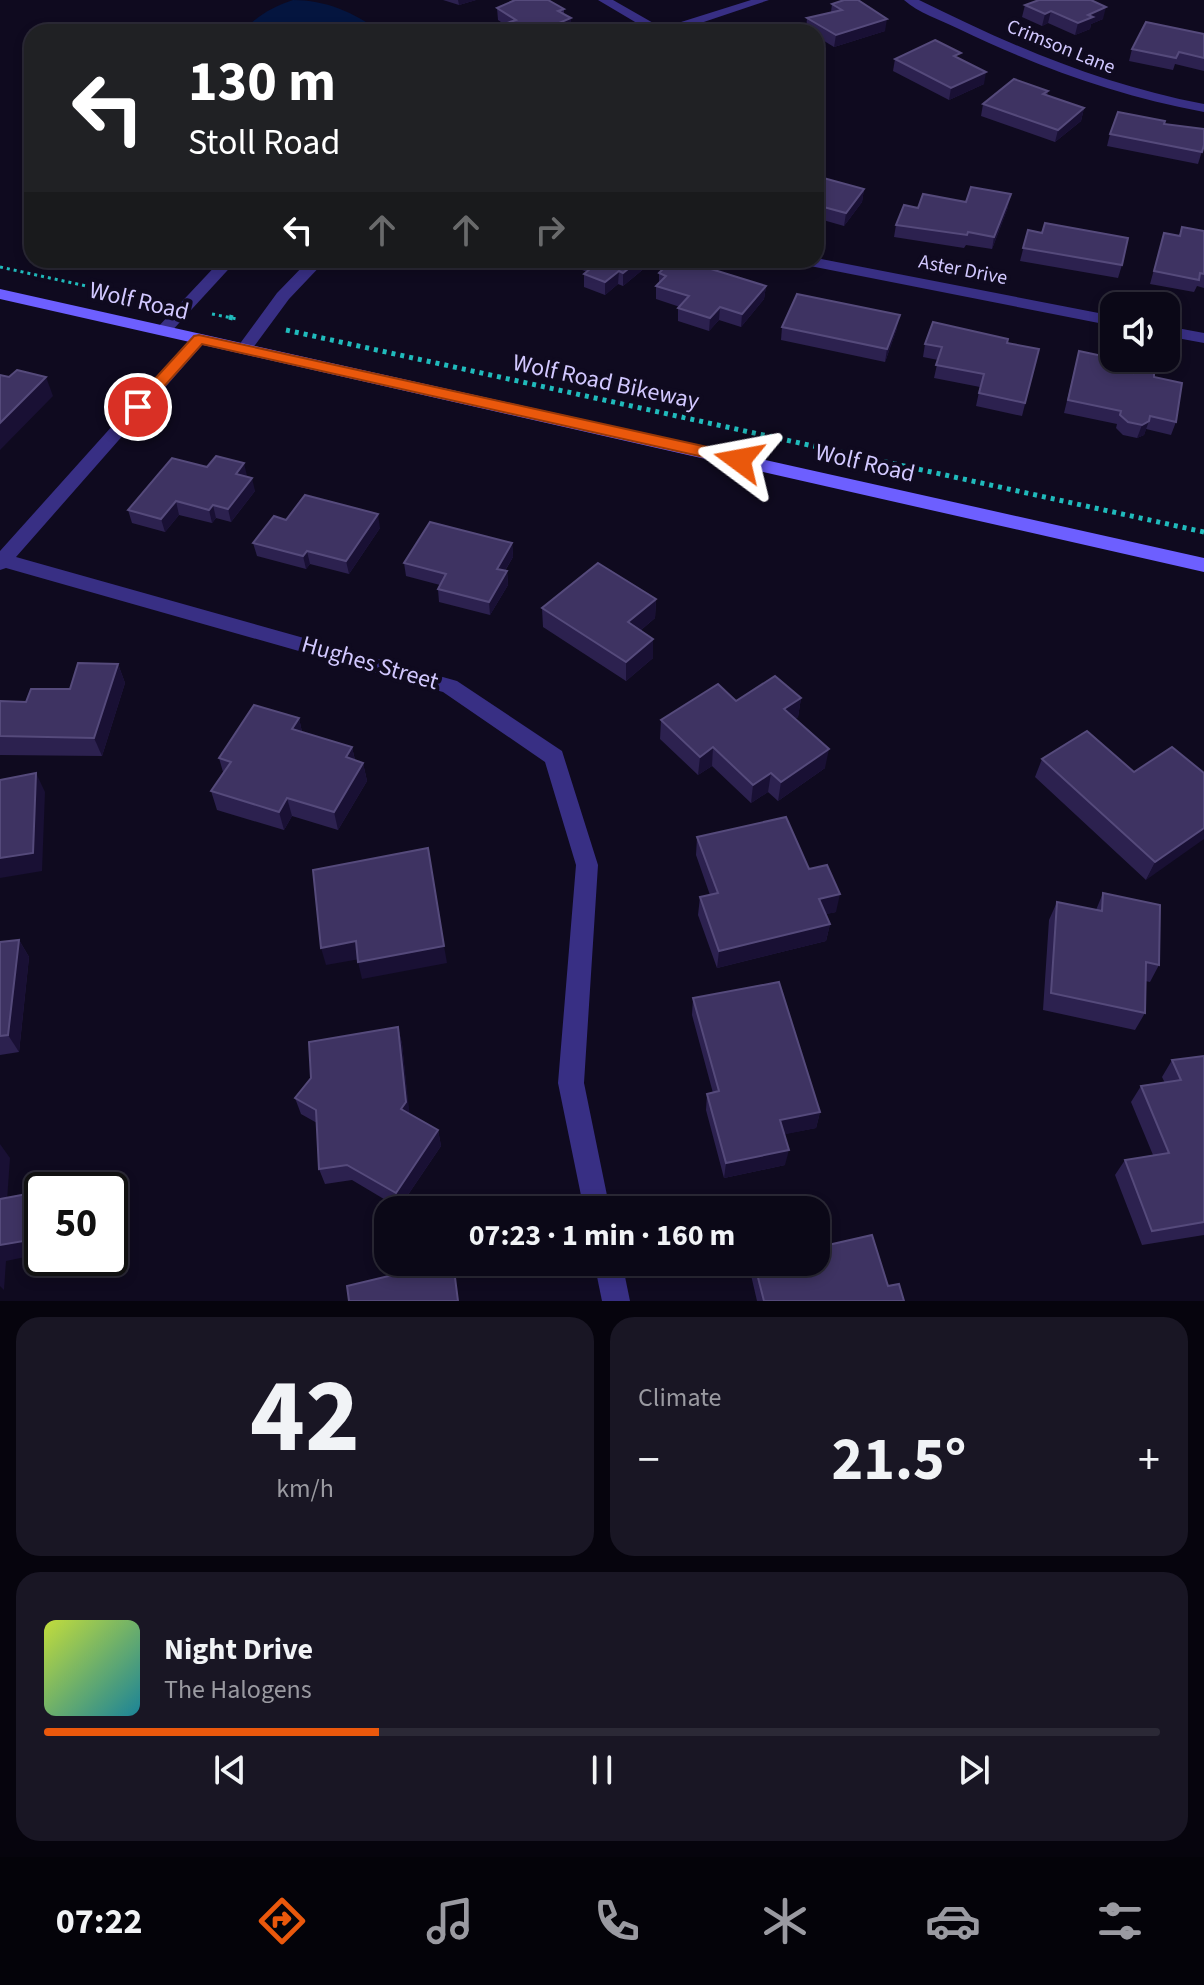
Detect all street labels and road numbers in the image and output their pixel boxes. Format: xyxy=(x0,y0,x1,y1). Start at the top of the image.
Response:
street label: Crimson Lane xyxy=(1003,13,1119,81)
street label: Aster Drive xyxy=(916,248,1010,292)
street label: Wolf Road xyxy=(86,273,192,329)
street label: Wolf Road Bikeway xyxy=(509,345,703,419)
street label: Wolf Road xyxy=(812,435,918,491)
street label: Hughes Street xyxy=(298,627,442,699)

